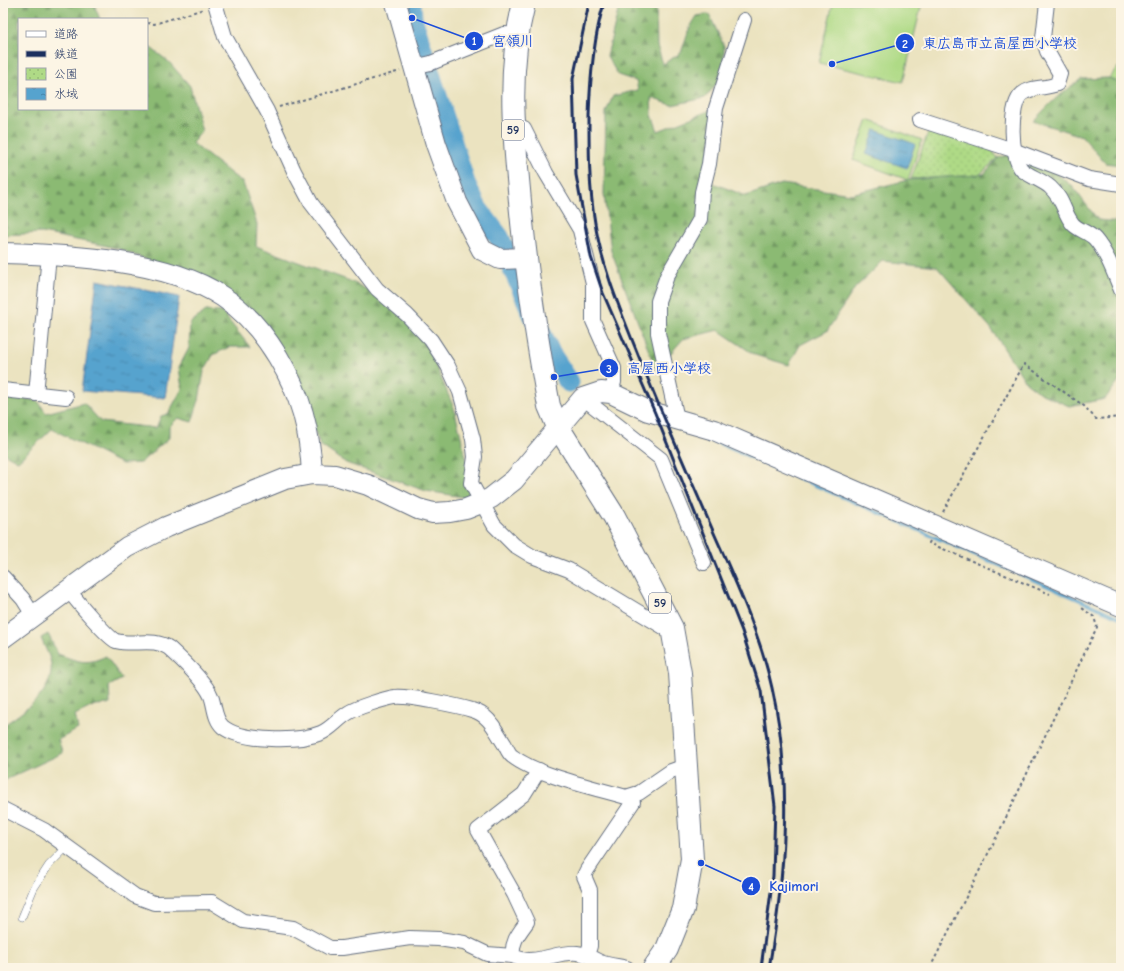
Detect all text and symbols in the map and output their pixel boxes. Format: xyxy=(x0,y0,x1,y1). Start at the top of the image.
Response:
legend xyxy=(18,18,148,110)
text: 道路 xyxy=(54,27,78,41)
callout: 宮領川 xyxy=(464,28,542,54)
callout: 東広島市立高屋西小学校 xyxy=(895,30,1085,56)
text: 宮領川 xyxy=(492,33,534,50)
text: 1 xyxy=(472,34,477,48)
text: 東広島市立高屋西小学校 xyxy=(923,35,1077,52)
text: 2 xyxy=(902,37,908,51)
text: 鉄道 xyxy=(54,47,78,61)
text: 公園 xyxy=(54,67,78,81)
text: 水域 xyxy=(54,87,78,101)
road number: 59 xyxy=(502,120,524,140)
callout: 高屋西小学校 xyxy=(599,355,719,381)
text: 高屋西小学校 xyxy=(627,360,711,377)
text: 3 xyxy=(606,362,612,376)
road number: 59 xyxy=(649,593,671,613)
callout: Kajimori xyxy=(741,873,827,899)
text: Kajimori xyxy=(769,878,819,895)
text: 4 xyxy=(748,880,754,894)

